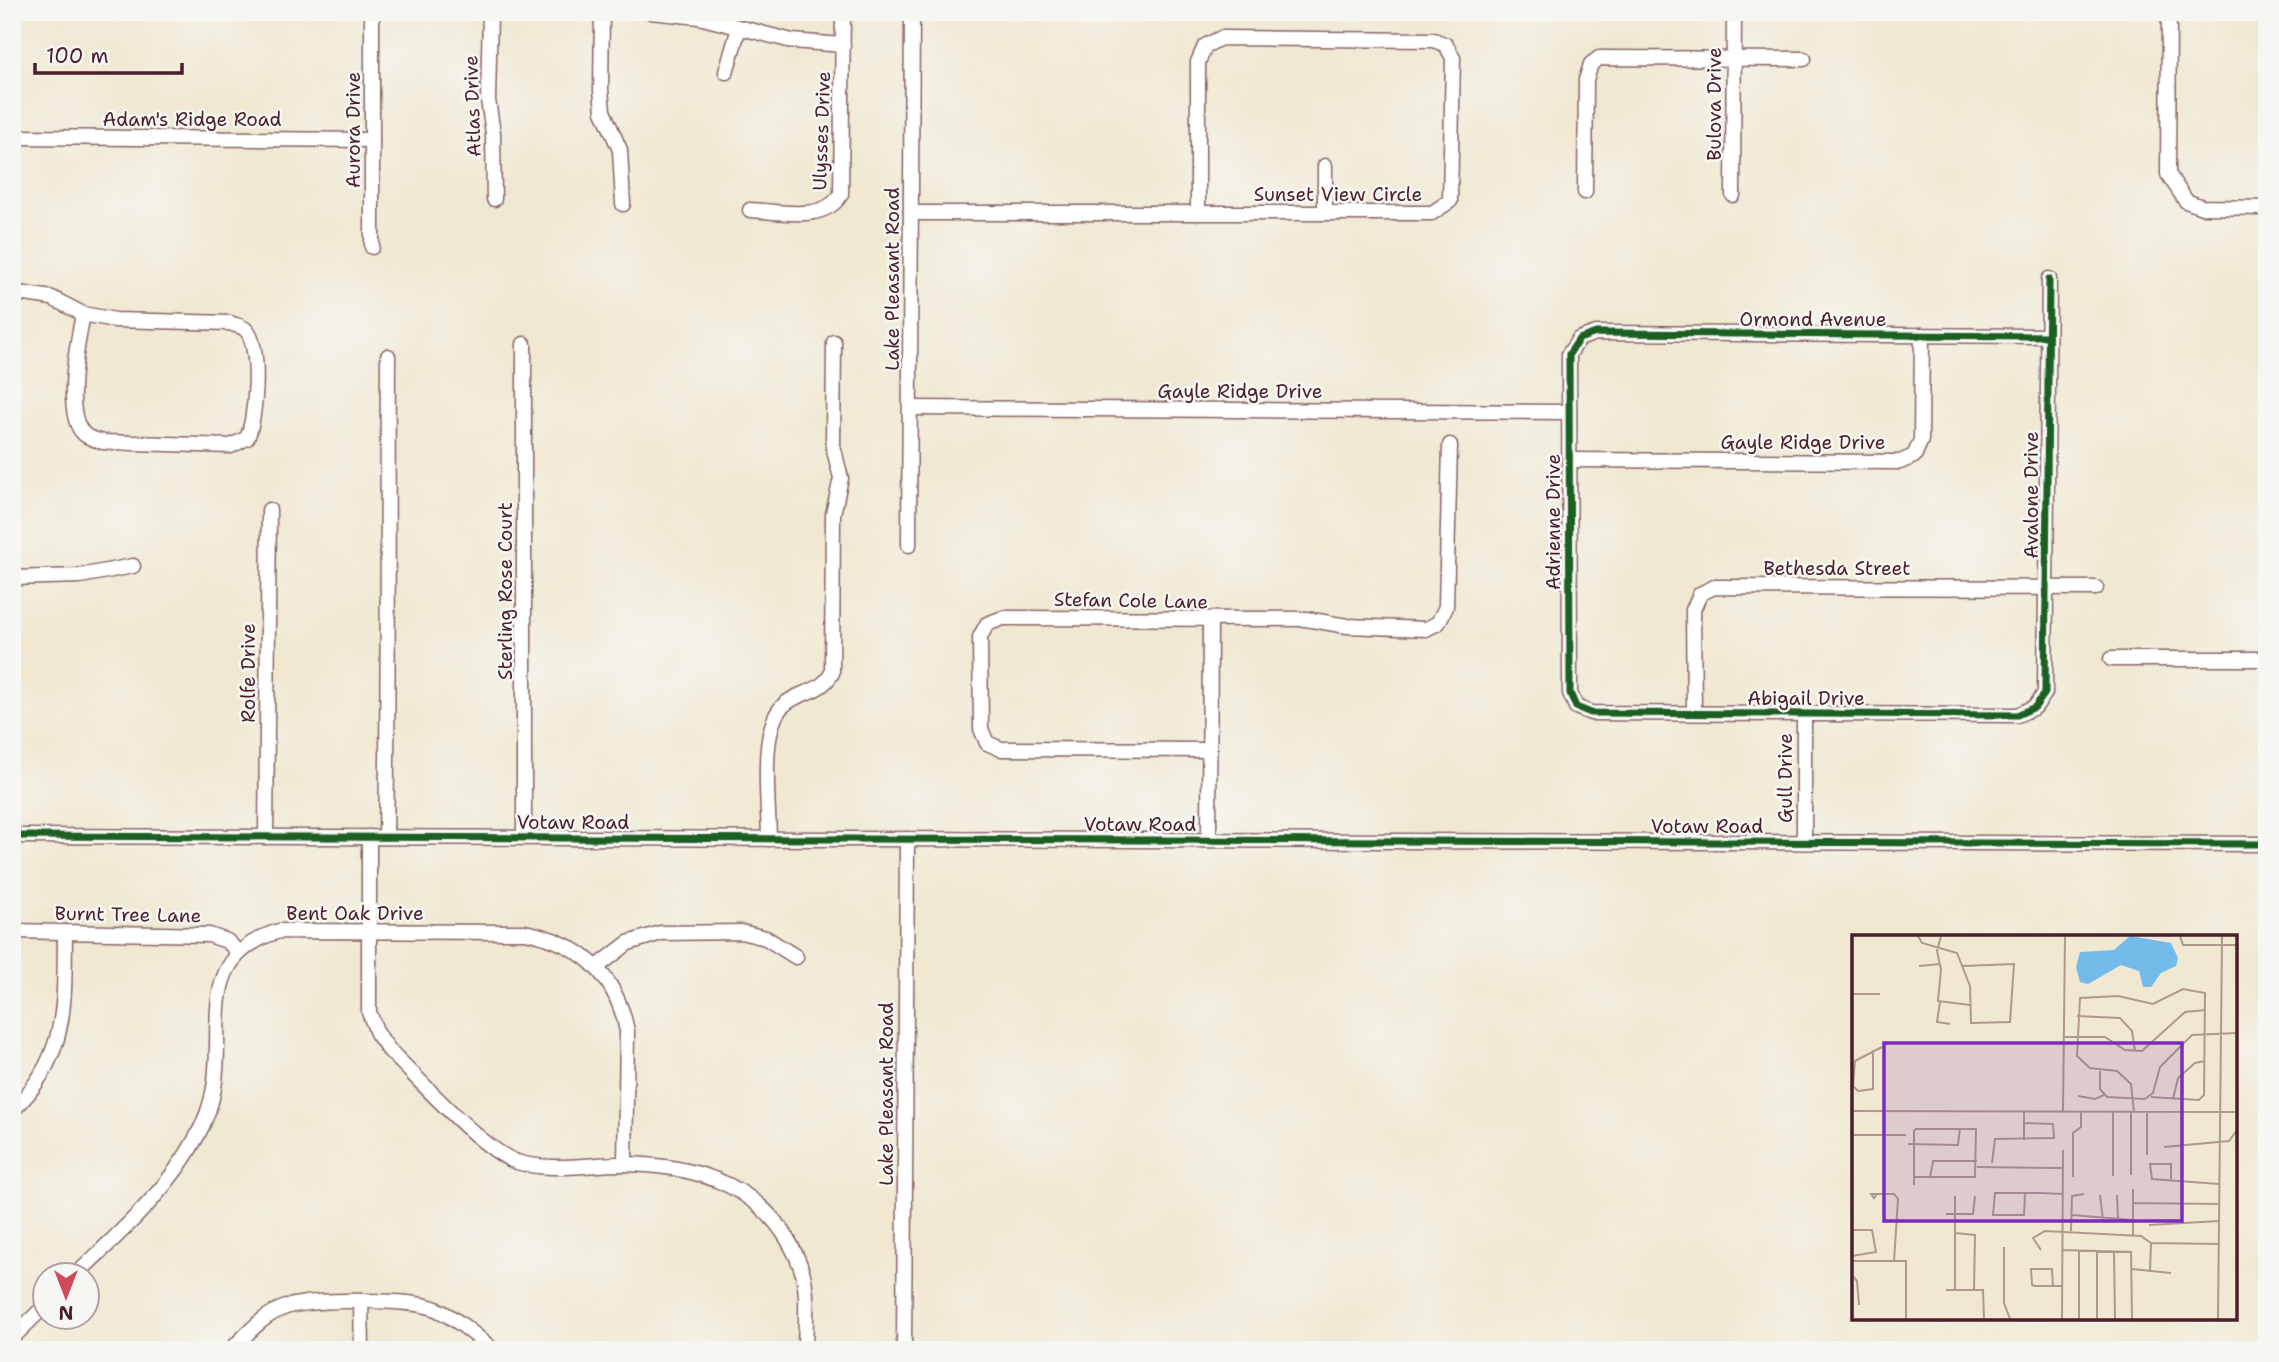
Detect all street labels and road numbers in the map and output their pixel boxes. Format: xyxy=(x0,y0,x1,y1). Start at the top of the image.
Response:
street label: Bulova Drive xyxy=(1702,47,1727,161)
street label: Atlas Drive xyxy=(458,55,487,157)
street label: Ulysses Drive xyxy=(807,71,836,191)
street label: Aurora Drive xyxy=(341,72,366,188)
street label: Adam's Ridge Road xyxy=(102,107,282,132)
street label: Sunset View Circle xyxy=(1254,182,1422,207)
street label: Lake Pleasant Road xyxy=(880,187,905,371)
street label: Ormond Avenue xyxy=(1740,307,1886,332)
street label: Gayle Ridge Drive xyxy=(1158,379,1322,404)
street label: Gayle Ridge Drive xyxy=(1721,430,1885,455)
street label: Avalone Drive xyxy=(2019,431,2044,559)
street label: Adrienne Drive xyxy=(1541,454,1566,590)
street label: Sterling Rose Court xyxy=(493,502,518,680)
street label: Bethesda Street xyxy=(1764,556,1910,581)
street label: Stefan Cole Lane xyxy=(1054,587,1208,614)
street label: Rolfe Drive xyxy=(236,623,261,723)
street label: Abigail Drive xyxy=(1747,686,1865,711)
street label: Gull Drive xyxy=(1773,733,1798,823)
street label: Votaw Road xyxy=(517,810,629,835)
street label: Votaw Road xyxy=(1084,812,1196,837)
street label: Votaw Road xyxy=(1651,814,1763,839)
street label: Burnt Tree Lane xyxy=(54,901,202,928)
street label: Bent Oak Drive xyxy=(286,901,424,926)
street label: Lake Pleasant Road xyxy=(874,1002,899,1186)

